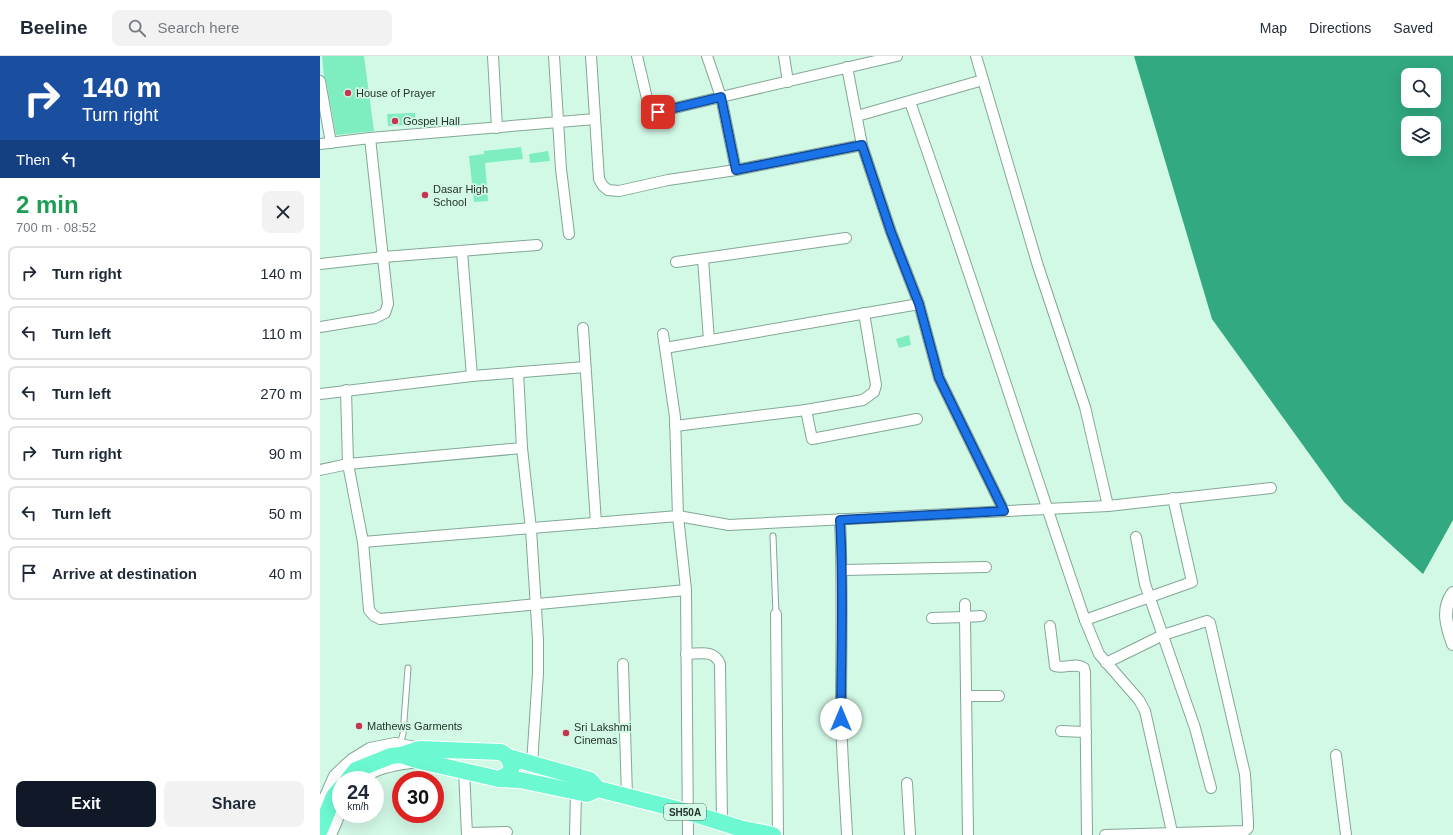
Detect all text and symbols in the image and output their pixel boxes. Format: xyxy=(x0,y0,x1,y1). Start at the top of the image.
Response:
search box xyxy=(112,10,392,46)
text: Beeline xyxy=(20,17,88,38)
icon: search xyxy=(126,17,148,39)
text: Search here xyxy=(158,19,239,36)
text: Map xyxy=(1260,20,1287,36)
text: Directions xyxy=(1309,20,1371,36)
text: Saved xyxy=(1393,20,1433,36)
map controls xyxy=(1401,68,1441,156)
button: search xyxy=(1401,68,1441,108)
icon: right xyxy=(16,72,68,124)
text: 140 m xyxy=(82,72,161,103)
place label: House of Prayer xyxy=(356,87,436,99)
marker: House of Prayer xyxy=(343,88,353,98)
pin xyxy=(641,95,675,129)
icon: arrive xyxy=(647,101,669,123)
text: Turn right xyxy=(82,105,158,125)
place label: Gospel Hall xyxy=(403,115,460,127)
marker: Gospel Hall xyxy=(390,116,400,126)
button: layers xyxy=(1401,116,1441,156)
icon: left xyxy=(58,148,80,170)
text: Then xyxy=(16,151,50,168)
place label: Dasar High School xyxy=(433,183,488,208)
marker: Dasar High School xyxy=(420,190,430,200)
text: 2 min xyxy=(16,191,79,218)
button: close xyxy=(262,191,304,233)
text: 700 m · 08:52 xyxy=(16,220,96,235)
icon: right xyxy=(18,262,40,284)
text: Turn right xyxy=(52,265,122,282)
text: 140 m xyxy=(260,265,302,282)
icon: left xyxy=(18,322,40,344)
text: Turn left xyxy=(52,325,111,342)
text: 110 m xyxy=(261,325,302,342)
icon: left xyxy=(18,382,40,404)
text: Turn left xyxy=(52,385,111,402)
text: 270 m xyxy=(260,385,302,402)
icon: right xyxy=(18,442,40,464)
text: Turn right xyxy=(52,445,122,462)
text: 90 m xyxy=(269,445,302,462)
icon: left xyxy=(18,502,40,524)
text: Turn left xyxy=(52,505,111,522)
text: 50 m xyxy=(269,505,302,522)
icon: arrive xyxy=(18,562,40,584)
text: Arrive at destination xyxy=(52,565,197,582)
text: 40 m xyxy=(269,565,302,582)
position arrow xyxy=(820,698,862,740)
place label: Mathews Garments xyxy=(367,720,463,732)
marker: Mathews Garments xyxy=(354,721,364,731)
place label: Sri Lakshmi Cinemas xyxy=(574,721,631,746)
marker: Sri Lakshmi Cinemas xyxy=(561,728,571,738)
speed limit sign: 30 xyxy=(392,771,444,823)
button: Exit xyxy=(16,781,156,827)
button: Share xyxy=(164,781,304,827)
text: 24 xyxy=(347,781,369,803)
text: km/h xyxy=(347,801,369,812)
road number: SH50A xyxy=(664,804,706,820)

